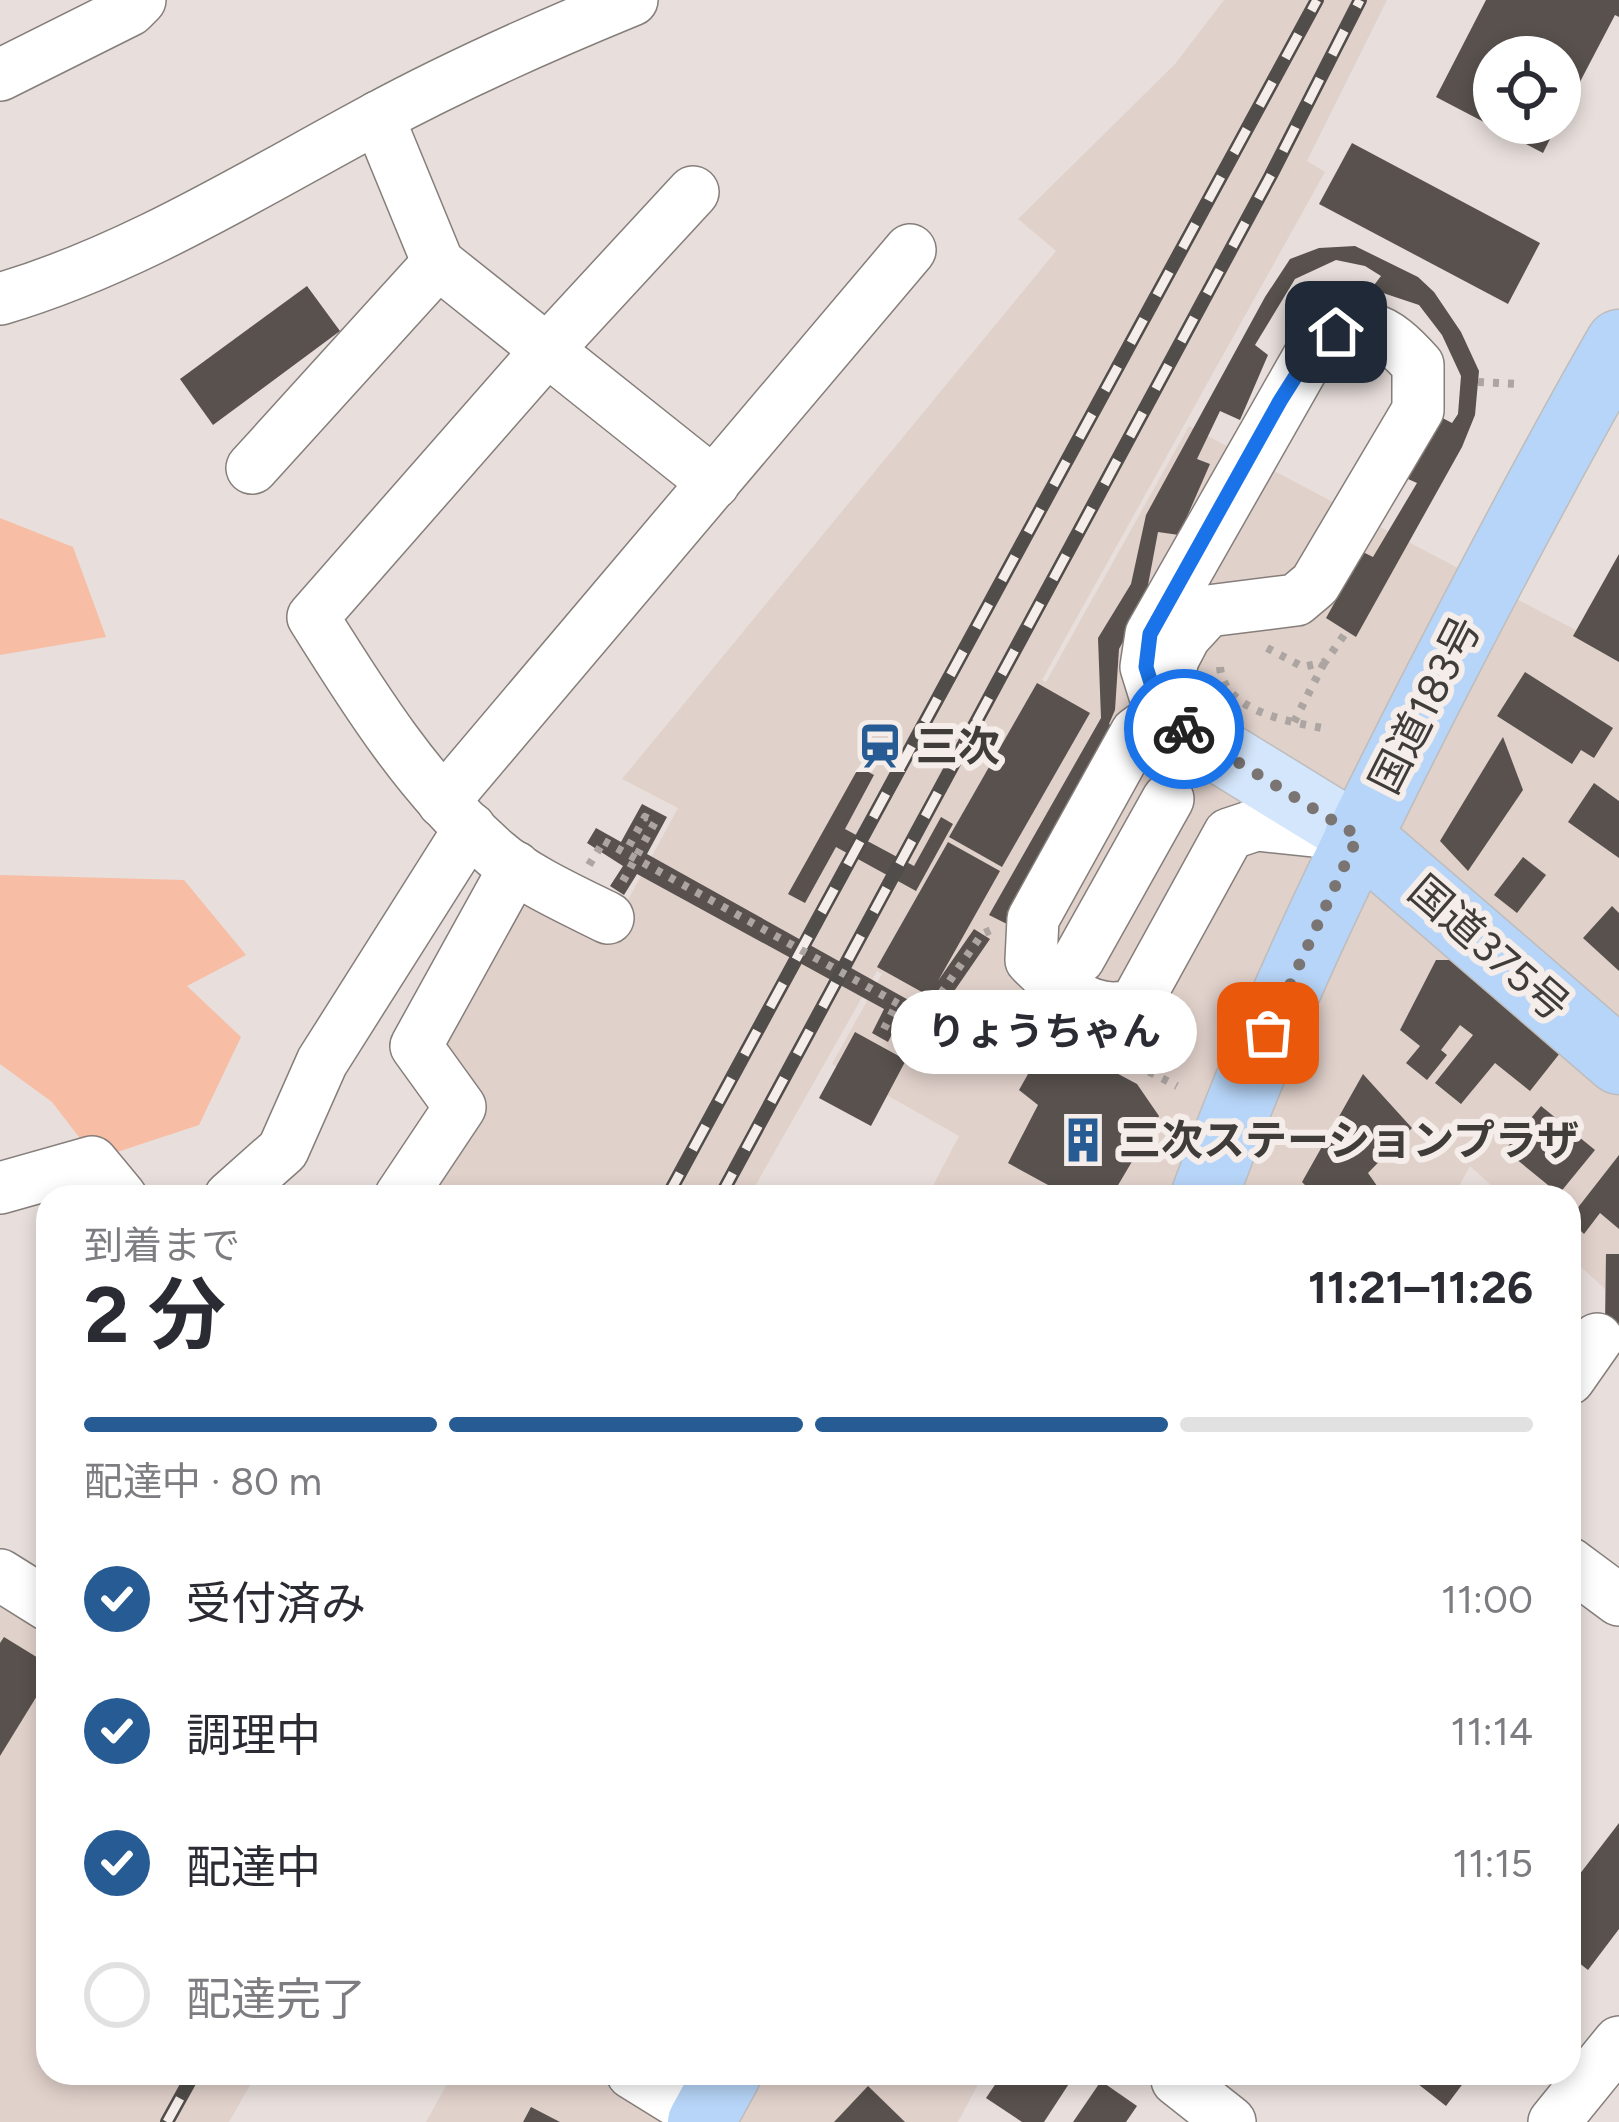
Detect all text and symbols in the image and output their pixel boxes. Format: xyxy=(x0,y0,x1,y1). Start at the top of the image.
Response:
map controls xyxy=(1473,36,1581,144)
button: locate xyxy=(1473,36,1581,144)
pin xyxy=(1285,281,1387,383)
icon: home xyxy=(1303,299,1369,365)
street label: 国道183号 xyxy=(1359,608,1491,802)
courier xyxy=(1124,669,1244,789)
icon: bike xyxy=(1151,696,1217,762)
station icon: 三次 xyxy=(855,721,905,771)
place label: 三次 xyxy=(916,721,1000,772)
street label: 国道375号 xyxy=(1398,865,1580,1031)
pin xyxy=(1217,982,1319,1084)
callout: りょうちゃん xyxy=(890,991,1196,1075)
icon: bag xyxy=(1235,1000,1301,1066)
text: りょうちゃん xyxy=(927,1008,1161,1055)
building icon: 三次ステーションプラザ xyxy=(1058,1115,1108,1165)
place label: 三次ステーションプラザ xyxy=(1119,1115,1579,1166)
text: 到着まで xyxy=(84,1222,240,1269)
text: 11:21–11:26 xyxy=(1308,1260,1533,1314)
text: 2 分 xyxy=(84,1268,226,1362)
text: 配達中 · 80 m xyxy=(84,1458,322,1505)
icon: check xyxy=(84,1566,150,1632)
text: 受付済み xyxy=(186,1576,366,1630)
text: 11:00 xyxy=(1441,1576,1533,1623)
icon: check xyxy=(84,1698,150,1764)
text: 調理中 xyxy=(186,1708,321,1762)
text: 11:14 xyxy=(1451,1708,1533,1755)
icon: check xyxy=(84,1830,150,1896)
text: 配達中 xyxy=(186,1840,321,1894)
text: 11:15 xyxy=(1452,1840,1533,1887)
text: 配達完了 xyxy=(186,1972,366,2026)

